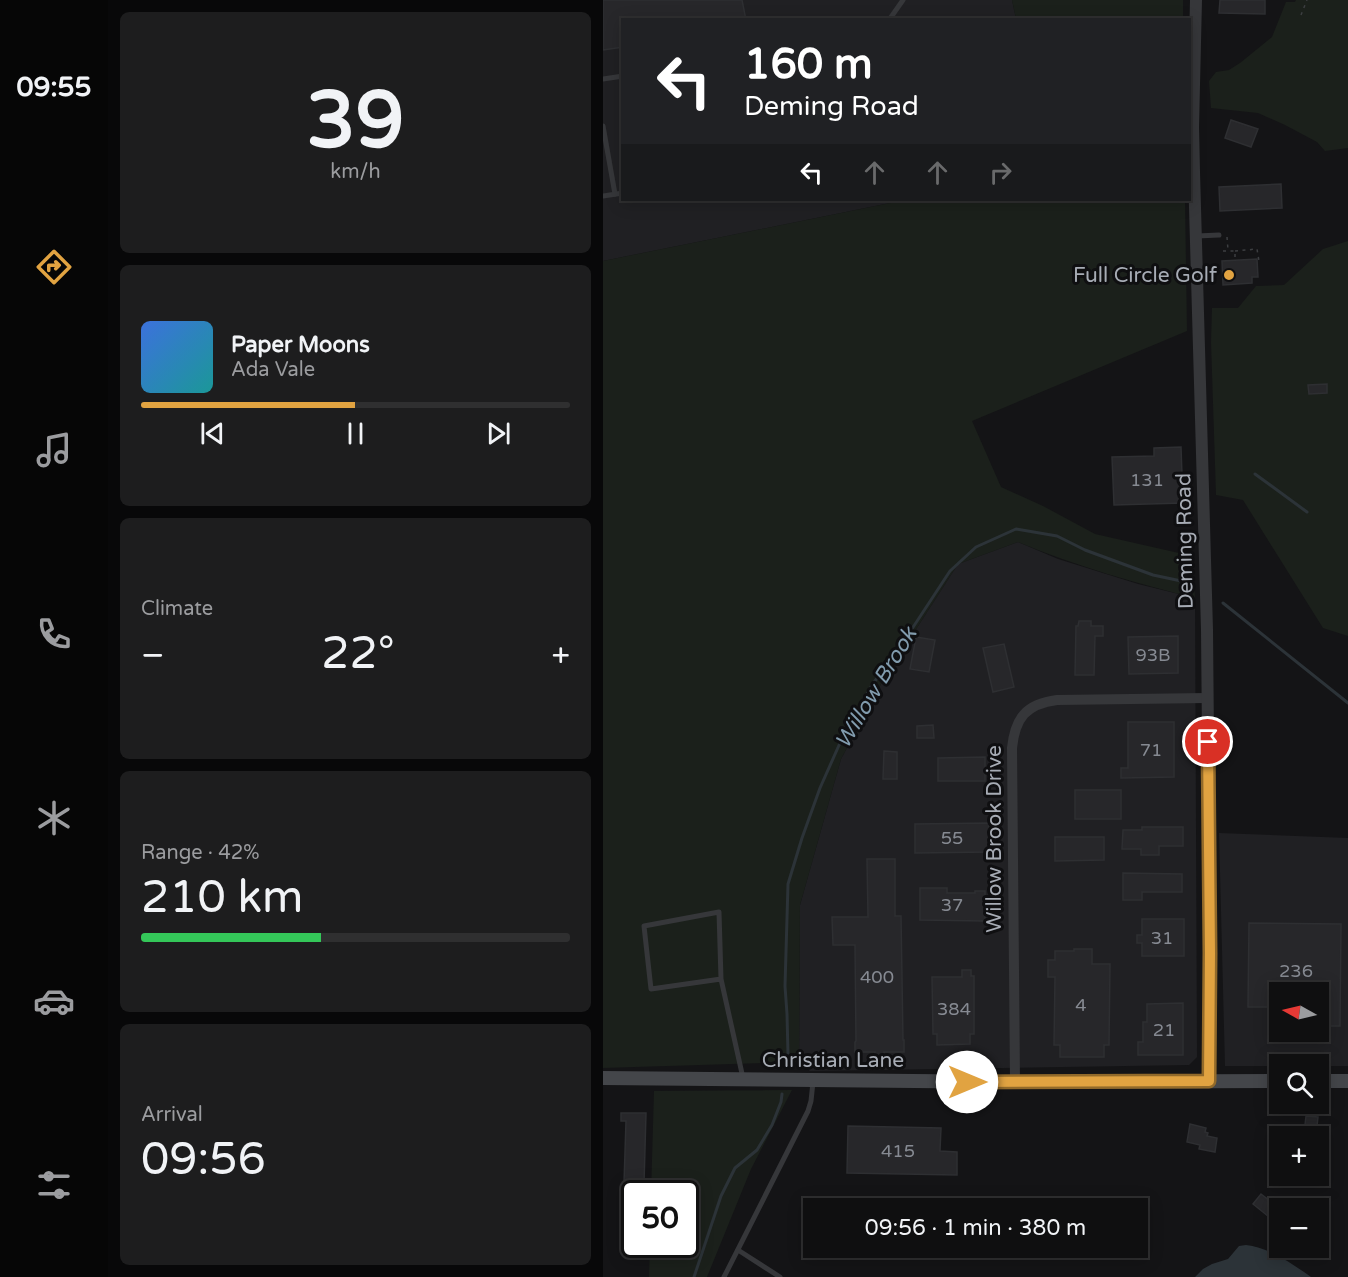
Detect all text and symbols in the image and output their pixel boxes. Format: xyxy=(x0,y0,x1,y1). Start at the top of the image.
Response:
text: 160 m xyxy=(744,39,873,90)
icon: left xyxy=(645,42,723,120)
text: 09:55 xyxy=(17,71,91,104)
text: 39 xyxy=(307,74,404,168)
text: Deming Road xyxy=(744,90,919,123)
icon: left xyxy=(795,156,828,189)
icon: ahead xyxy=(858,156,891,189)
icon: ahead xyxy=(921,156,954,189)
icon: right xyxy=(984,156,1017,189)
text: km/h xyxy=(330,160,381,184)
icon: directions xyxy=(33,246,75,288)
place label: Full Circle Golf xyxy=(1073,263,1217,288)
marker: Full Circle Golf xyxy=(1222,268,1236,282)
text: Paper Moons xyxy=(231,332,370,358)
text: Ada Vale xyxy=(231,358,315,382)
icon: previous xyxy=(196,417,229,450)
icon: pause xyxy=(339,417,372,450)
icon: next xyxy=(482,417,515,450)
icon: music xyxy=(33,429,75,471)
house number: 131 xyxy=(1130,469,1164,491)
street label: Deming Road xyxy=(1171,473,1199,609)
text: Climate xyxy=(141,597,213,621)
icon: phone xyxy=(33,613,75,655)
water label: Willow Brook xyxy=(830,621,923,753)
text: 22° xyxy=(321,627,395,681)
text: − xyxy=(141,636,165,675)
text: + xyxy=(551,636,570,675)
house number: 93B xyxy=(1135,644,1171,666)
pin xyxy=(1182,716,1233,767)
icon: arrive xyxy=(1191,725,1224,758)
house number: 71 xyxy=(1140,739,1162,761)
street label: Willow Brook Drive xyxy=(982,745,1007,933)
icon: climate xyxy=(33,797,75,839)
house number: 55 xyxy=(941,827,963,849)
text: Range · 42% xyxy=(141,841,260,865)
text: 210 km xyxy=(141,871,303,925)
house number: 37 xyxy=(941,894,963,916)
house number: 31 xyxy=(1151,927,1173,949)
house number: 236 xyxy=(1279,960,1313,982)
house number: 400 xyxy=(860,966,894,988)
icon: car xyxy=(33,980,75,1022)
north arrow xyxy=(1269,982,1329,1042)
map controls xyxy=(1269,982,1329,1258)
house number: 4 xyxy=(1075,994,1087,1016)
house number: 384 xyxy=(937,998,971,1020)
house number: 21 xyxy=(1153,1019,1175,1041)
street label: Christian Lane xyxy=(762,1048,904,1073)
position arrow xyxy=(935,1050,999,1114)
button: search xyxy=(1269,1054,1329,1114)
text: Arrival xyxy=(141,1103,203,1127)
button: + xyxy=(1269,1126,1329,1186)
text: 09:56 xyxy=(141,1133,266,1187)
house number: 415 xyxy=(881,1140,915,1162)
icon: filters xyxy=(33,1164,75,1206)
speed limit sign: 50 xyxy=(621,1180,699,1258)
button: − xyxy=(1269,1198,1329,1258)
text: 09:56 · 1 min · 380 m xyxy=(865,1215,1086,1241)

